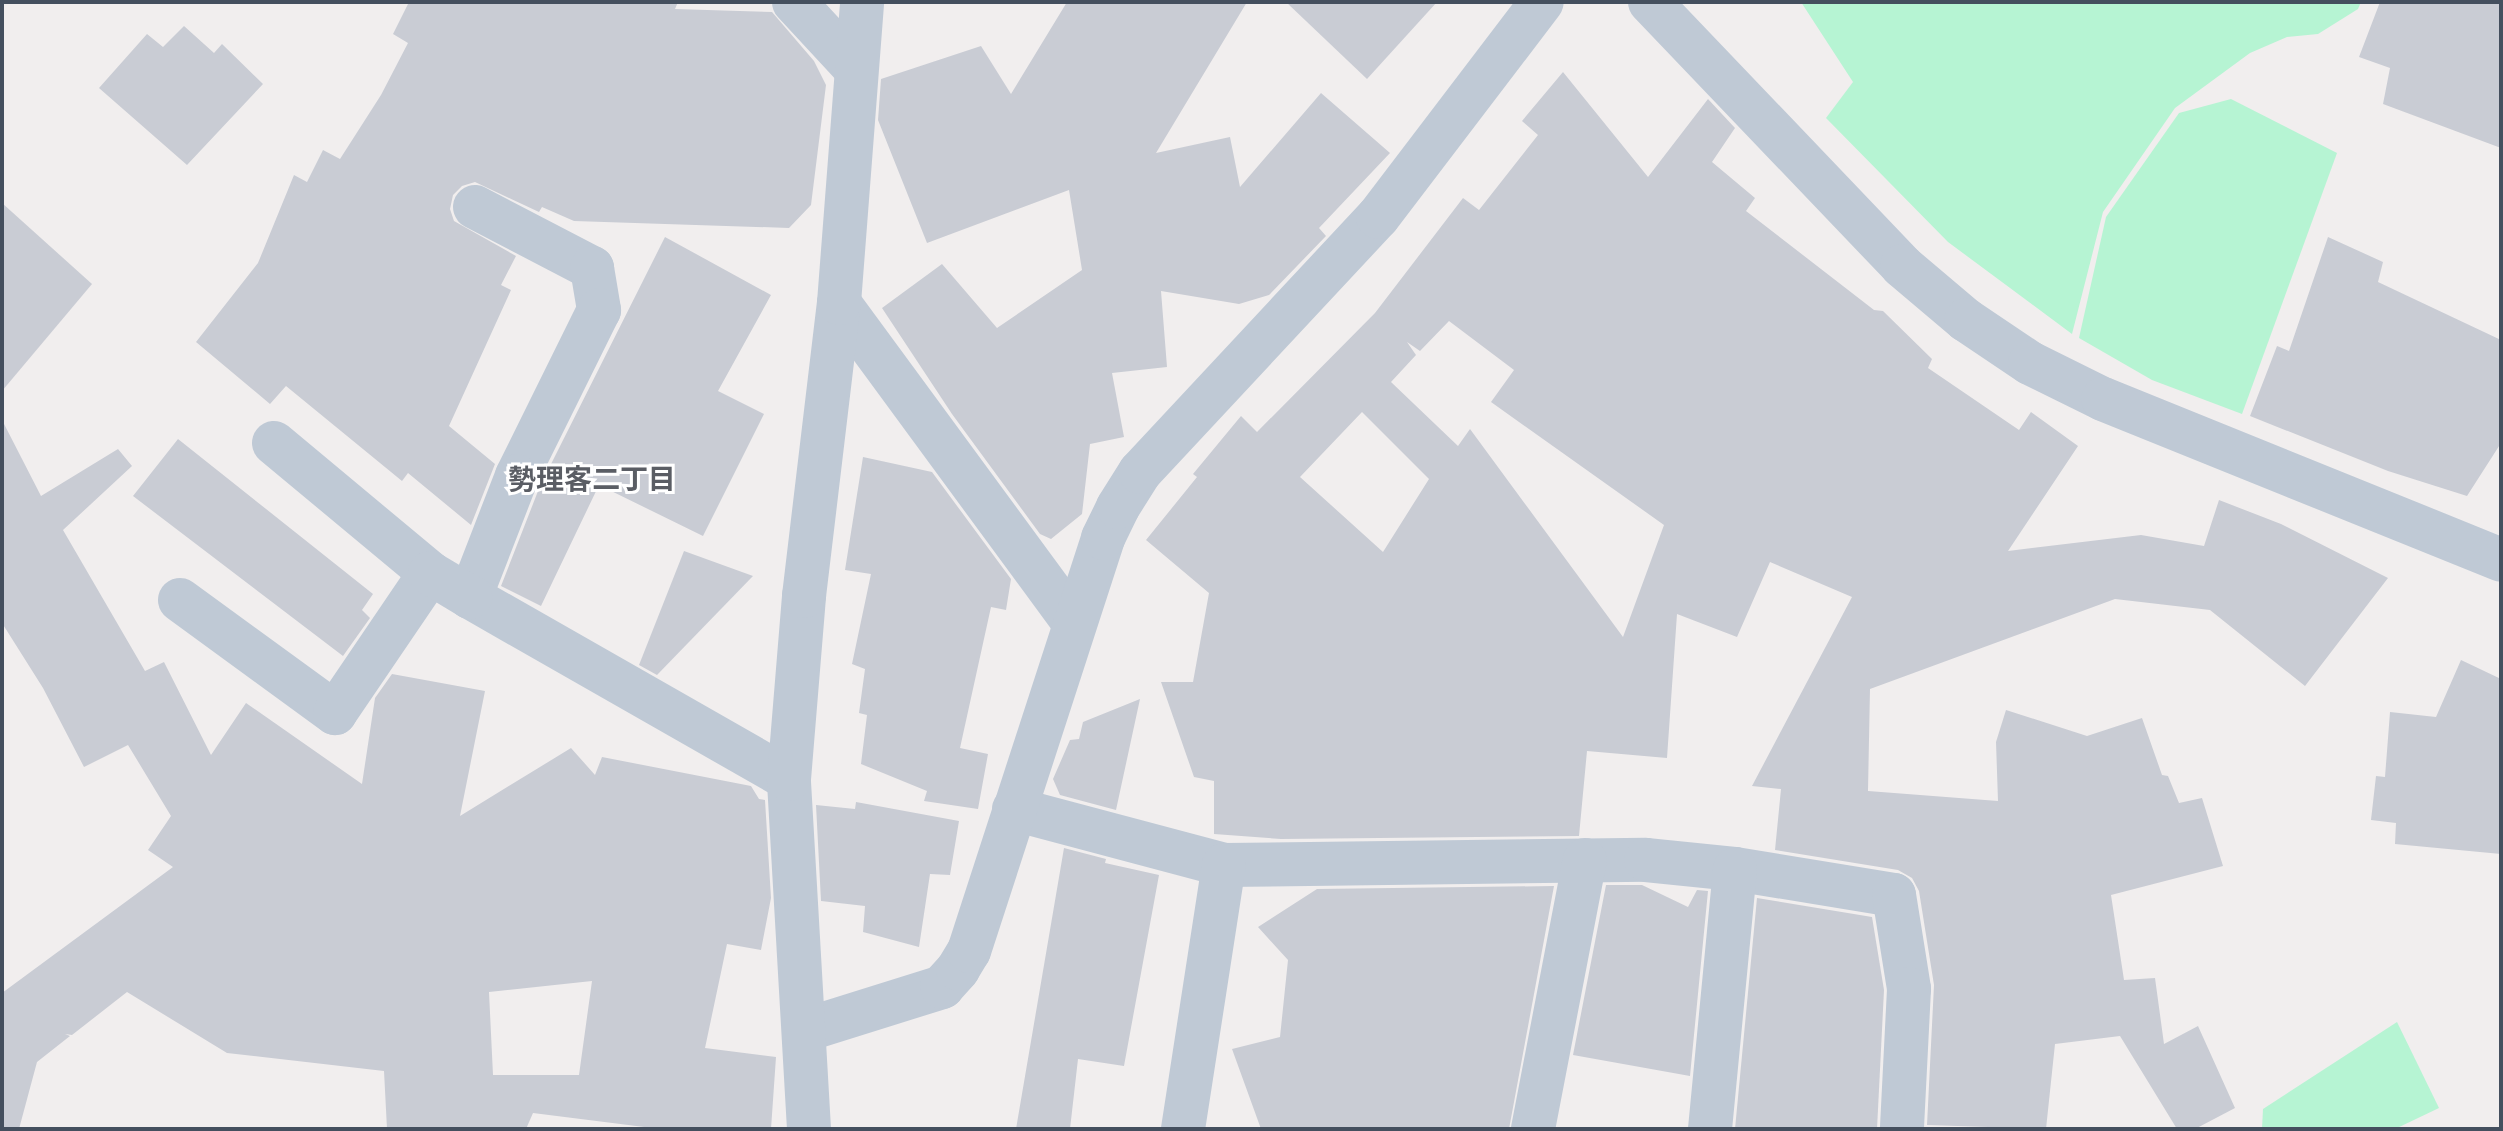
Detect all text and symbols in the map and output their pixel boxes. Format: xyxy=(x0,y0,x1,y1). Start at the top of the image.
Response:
district label: 勢理客二丁目 xyxy=(508,463,676,497)

